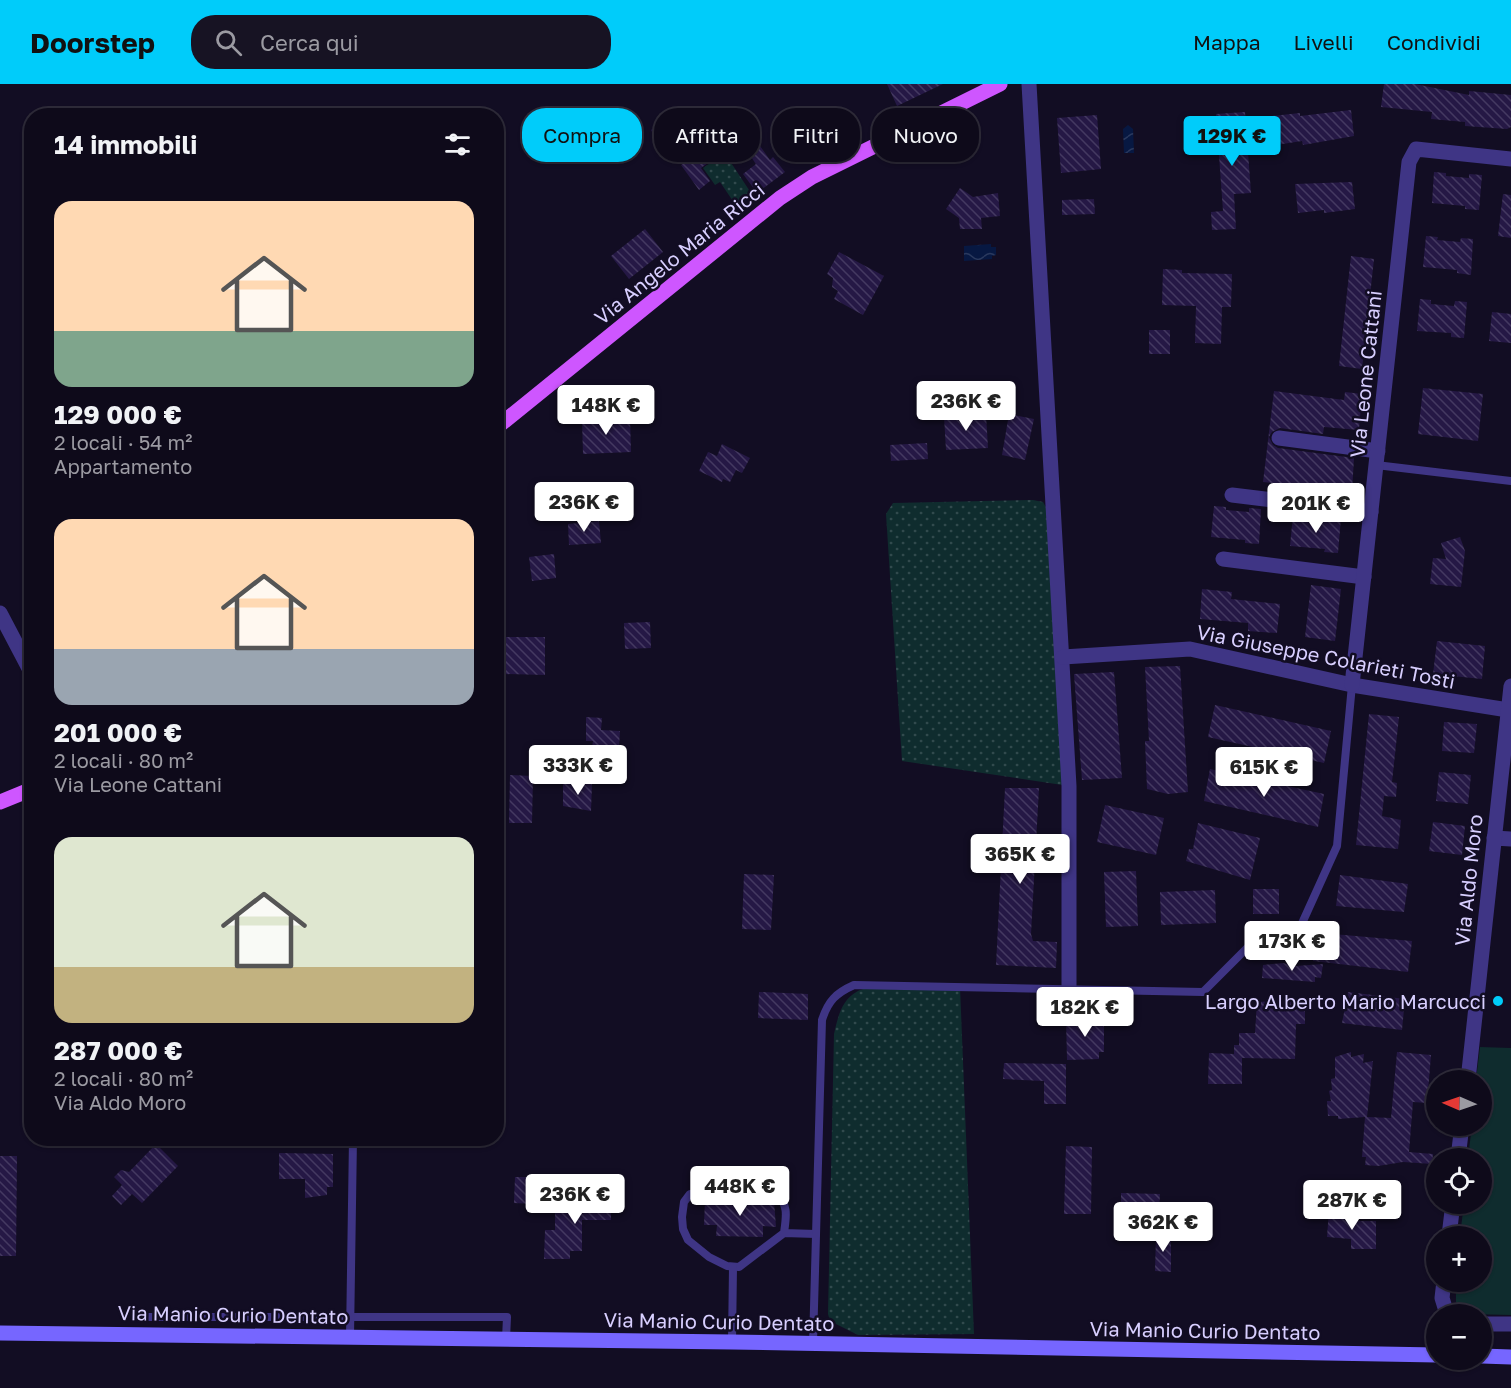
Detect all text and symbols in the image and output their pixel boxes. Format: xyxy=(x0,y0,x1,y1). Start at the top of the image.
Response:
search box xyxy=(191,15,611,69)
text: Doorstep xyxy=(30,26,155,59)
icon: search xyxy=(212,26,245,59)
text: Cerca qui xyxy=(260,29,359,56)
text: Mappa xyxy=(1193,29,1261,55)
text: Livelli xyxy=(1294,29,1354,55)
text: Condividi xyxy=(1387,29,1481,55)
chip: Compra xyxy=(522,108,642,162)
chip: Affitta xyxy=(654,108,760,162)
chip: Filtri xyxy=(772,108,860,162)
chip: Nuovo xyxy=(872,108,979,162)
pin: 129K € xyxy=(1183,116,1281,167)
text: 129K € xyxy=(1198,123,1266,147)
icon: filters xyxy=(441,128,474,161)
text: 14 immobili xyxy=(54,129,197,160)
street label: Via Angelo Maria Ricci xyxy=(589,177,769,329)
icon: home xyxy=(210,240,318,348)
street label: Via Leone Cattani xyxy=(1344,289,1386,459)
pin: 236K € xyxy=(917,381,1015,432)
pin: 148K € xyxy=(557,385,655,436)
text: 236K € xyxy=(931,388,1001,412)
text: 148K € xyxy=(571,392,641,416)
text: 129 000 € xyxy=(54,399,182,430)
text: 2 locali · 54 m² xyxy=(54,430,192,454)
text: Appartamento xyxy=(54,454,192,478)
pin: 236K € xyxy=(535,482,633,533)
pin: 201K € xyxy=(1267,483,1365,534)
text: 236K € xyxy=(549,489,619,513)
text: 201K € xyxy=(1281,490,1351,514)
icon: home xyxy=(210,558,318,666)
street label: Via Giuseppe Colarieti Tosti xyxy=(1195,619,1457,693)
text: 201 000 € xyxy=(54,717,182,748)
pin: 333K € xyxy=(529,745,627,796)
pin: 615K € xyxy=(1215,747,1313,798)
text: 2 locali · 80 m² xyxy=(54,748,193,772)
text: 333K € xyxy=(543,752,613,776)
text: 615K € xyxy=(1230,754,1298,778)
text: Via Leone Cattani xyxy=(54,772,222,796)
street label: Via Aldo Moro xyxy=(1449,813,1487,947)
pin: 365K € xyxy=(971,834,1069,885)
text: 365K € xyxy=(985,841,1055,865)
icon: home xyxy=(210,876,318,984)
pin: 173K € xyxy=(1243,921,1341,972)
text: 173K € xyxy=(1259,928,1326,952)
pin: 182K € xyxy=(1036,987,1134,1038)
place label: Largo Alberto Mario Marcucci xyxy=(1205,989,1486,1013)
text: 182K € xyxy=(1051,994,1119,1018)
marker: Largo Alberto Mario Marcucci xyxy=(1491,994,1505,1008)
text: 287 000 € xyxy=(54,1035,183,1066)
text: 2 locali · 80 m² xyxy=(54,1066,193,1090)
north arrow xyxy=(1426,1070,1492,1136)
map controls xyxy=(1426,1070,1492,1370)
text: Via Aldo Moro xyxy=(54,1090,186,1114)
button: locate xyxy=(1426,1148,1492,1214)
pin: 448K € xyxy=(691,1166,789,1217)
text: 448K € xyxy=(704,1173,776,1197)
pin: 236K € xyxy=(526,1174,624,1225)
pin: 287K € xyxy=(1303,1180,1401,1231)
text: 236K € xyxy=(540,1181,610,1205)
text: 287K € xyxy=(1317,1187,1387,1211)
pin: 362K € xyxy=(1114,1202,1212,1253)
text: 362K € xyxy=(1128,1209,1198,1233)
button: + xyxy=(1426,1226,1492,1292)
street label: Via Manio Curio Dentato xyxy=(117,1300,349,1328)
button: − xyxy=(1426,1304,1492,1370)
street label: Via Manio Curio Dentato xyxy=(603,1307,835,1335)
street label: Via Manio Curio Dentato xyxy=(1089,1316,1321,1344)

